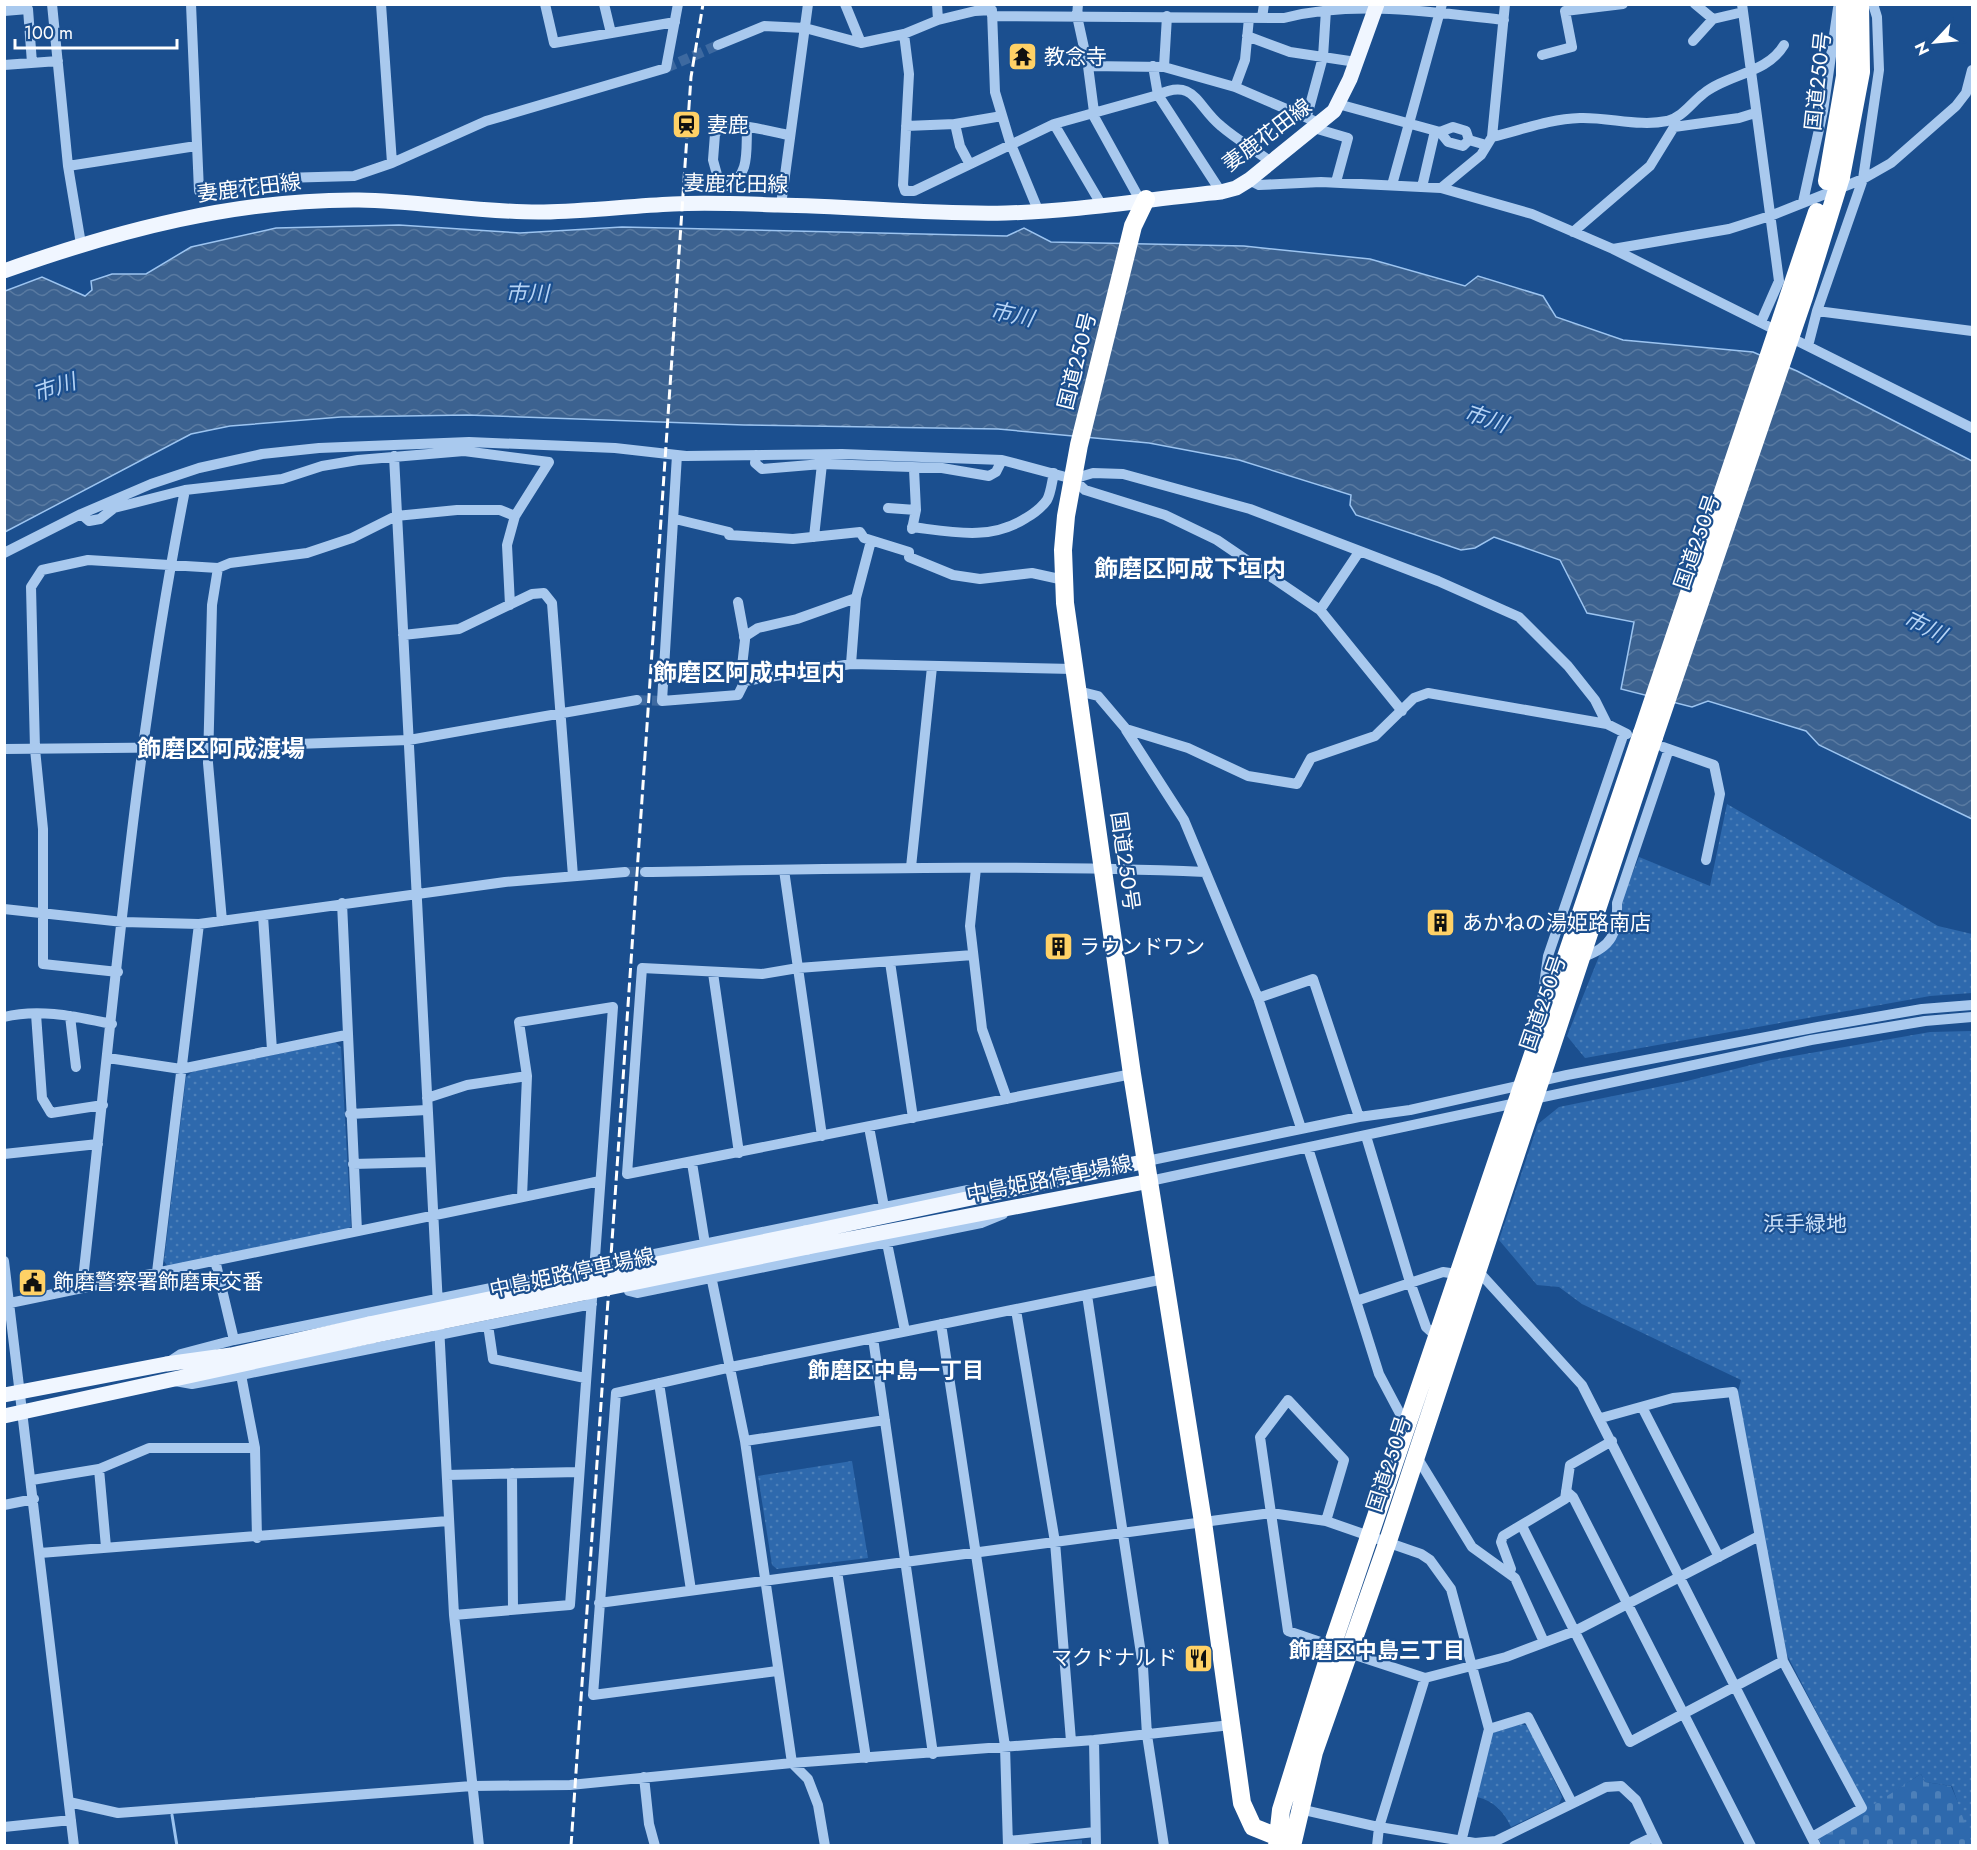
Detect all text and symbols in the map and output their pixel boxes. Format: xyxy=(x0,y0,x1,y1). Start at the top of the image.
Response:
scale bar xyxy=(15,12,177,50)
north arrow xyxy=(1905,12,1965,72)
text: 100 m xyxy=(24,20,73,46)
street label: 国道250号 xyxy=(1798,30,1838,132)
text: N xyxy=(1909,38,1935,59)
temple icon: 教念寺 xyxy=(1007,41,1039,73)
place label: 教念寺 xyxy=(1044,42,1107,72)
street label: 妻鹿花田線 xyxy=(1216,91,1318,179)
station icon: 妻鹿 xyxy=(670,109,702,141)
place label: 妻鹿 xyxy=(707,110,749,140)
street label: 妻鹿花田線 xyxy=(195,167,303,209)
street label: 妻鹿花田線 xyxy=(683,168,789,200)
water label: 市川 xyxy=(505,277,551,309)
water label: 市川 xyxy=(987,294,1039,335)
street label: 国道250号 xyxy=(1050,309,1104,413)
water label: 市川 xyxy=(28,364,82,409)
water label: 市川 xyxy=(1460,396,1514,441)
street label: 国道250号 xyxy=(1667,490,1727,594)
district label: 飾磨区阿成下垣内 xyxy=(1094,551,1286,586)
water label: 市川 xyxy=(1898,602,1954,651)
district label: 飾磨区阿成中垣内 xyxy=(653,655,845,690)
district label: 飾磨区阿成渡場 xyxy=(137,731,305,766)
street label: 国道250号 xyxy=(1103,810,1147,912)
building icon: あかねの湯姫路南店 xyxy=(1425,907,1457,939)
place label: あかねの湯姫路南店 xyxy=(1462,908,1651,938)
building icon: ラウンドワン xyxy=(1042,931,1074,963)
place label: ラウンドワン xyxy=(1079,932,1205,962)
street label: 国道250号 xyxy=(1513,951,1573,1055)
street label: 中島姫路停車場線 xyxy=(964,1148,1134,1210)
park label: 浜手緑地 xyxy=(1763,1209,1847,1239)
street label: 中島姫路停車場線 xyxy=(487,1241,657,1305)
public building icon: 飾磨警察署飾磨東交番 xyxy=(16,1266,48,1298)
place label: 飾磨警察署飾磨東交番 xyxy=(53,1267,263,1297)
district label: 飾磨区中島一丁目 xyxy=(808,1354,984,1386)
street label: 国道250号 xyxy=(1359,1412,1419,1516)
district label: 飾磨区中島三丁目 xyxy=(1289,1634,1465,1666)
restaurant icon: マクドナルド xyxy=(1182,1642,1214,1674)
place label: マクドナルド xyxy=(1051,1643,1177,1673)

